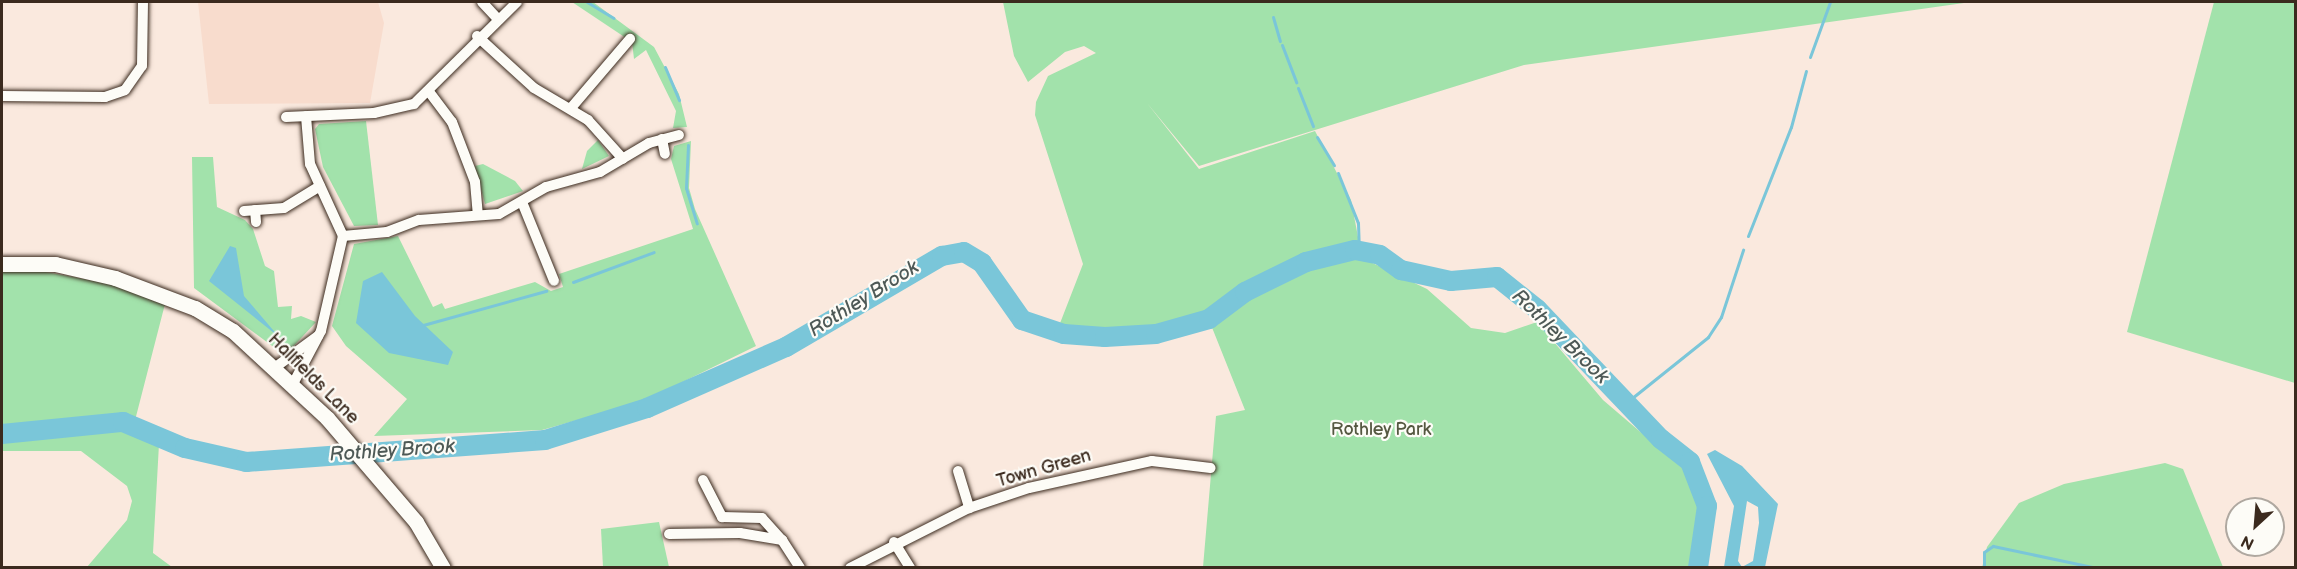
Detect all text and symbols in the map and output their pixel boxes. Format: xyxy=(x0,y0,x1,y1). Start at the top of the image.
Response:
water label: Rothley Brook xyxy=(804,255,924,343)
water label: Rothley Brook xyxy=(1506,284,1614,390)
street label: Hallfields Lane xyxy=(263,329,363,429)
park label: Rothley Park xyxy=(1330,419,1432,441)
water label: Rothley Brook xyxy=(328,435,456,467)
street label: Town Green xyxy=(994,445,1094,493)
north arrow xyxy=(2225,497,2285,557)
text: N xyxy=(2238,531,2257,553)

